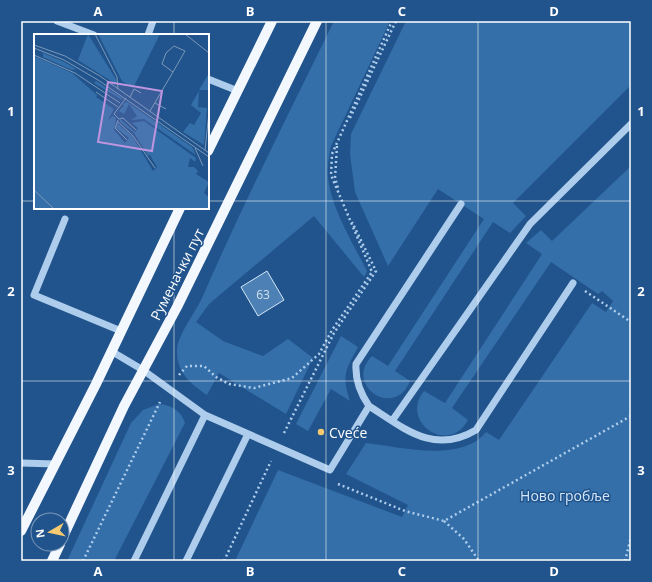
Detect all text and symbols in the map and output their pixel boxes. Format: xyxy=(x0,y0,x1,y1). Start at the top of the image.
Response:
text: A xyxy=(94,2,103,20)
text: B xyxy=(246,2,255,20)
text: C xyxy=(398,2,406,20)
text: D xyxy=(549,2,559,20)
inset map xyxy=(34,34,209,209)
text: 1 xyxy=(7,102,15,120)
text: 1 xyxy=(637,102,645,120)
street label: Руменачки пут xyxy=(146,224,209,323)
text: 2 xyxy=(7,282,15,300)
text: 2 xyxy=(637,282,645,300)
house number: 63 xyxy=(256,286,270,303)
place label: Cveće xyxy=(329,423,367,442)
marker: Cveće xyxy=(316,427,326,437)
text: 3 xyxy=(7,461,15,479)
text: 3 xyxy=(637,461,645,479)
park label: Ново гробље xyxy=(520,486,610,505)
north arrow xyxy=(30,512,70,552)
text: N xyxy=(32,528,48,539)
text: A xyxy=(94,562,103,580)
text: B xyxy=(246,562,255,580)
text: C xyxy=(398,562,406,580)
text: D xyxy=(549,562,559,580)

